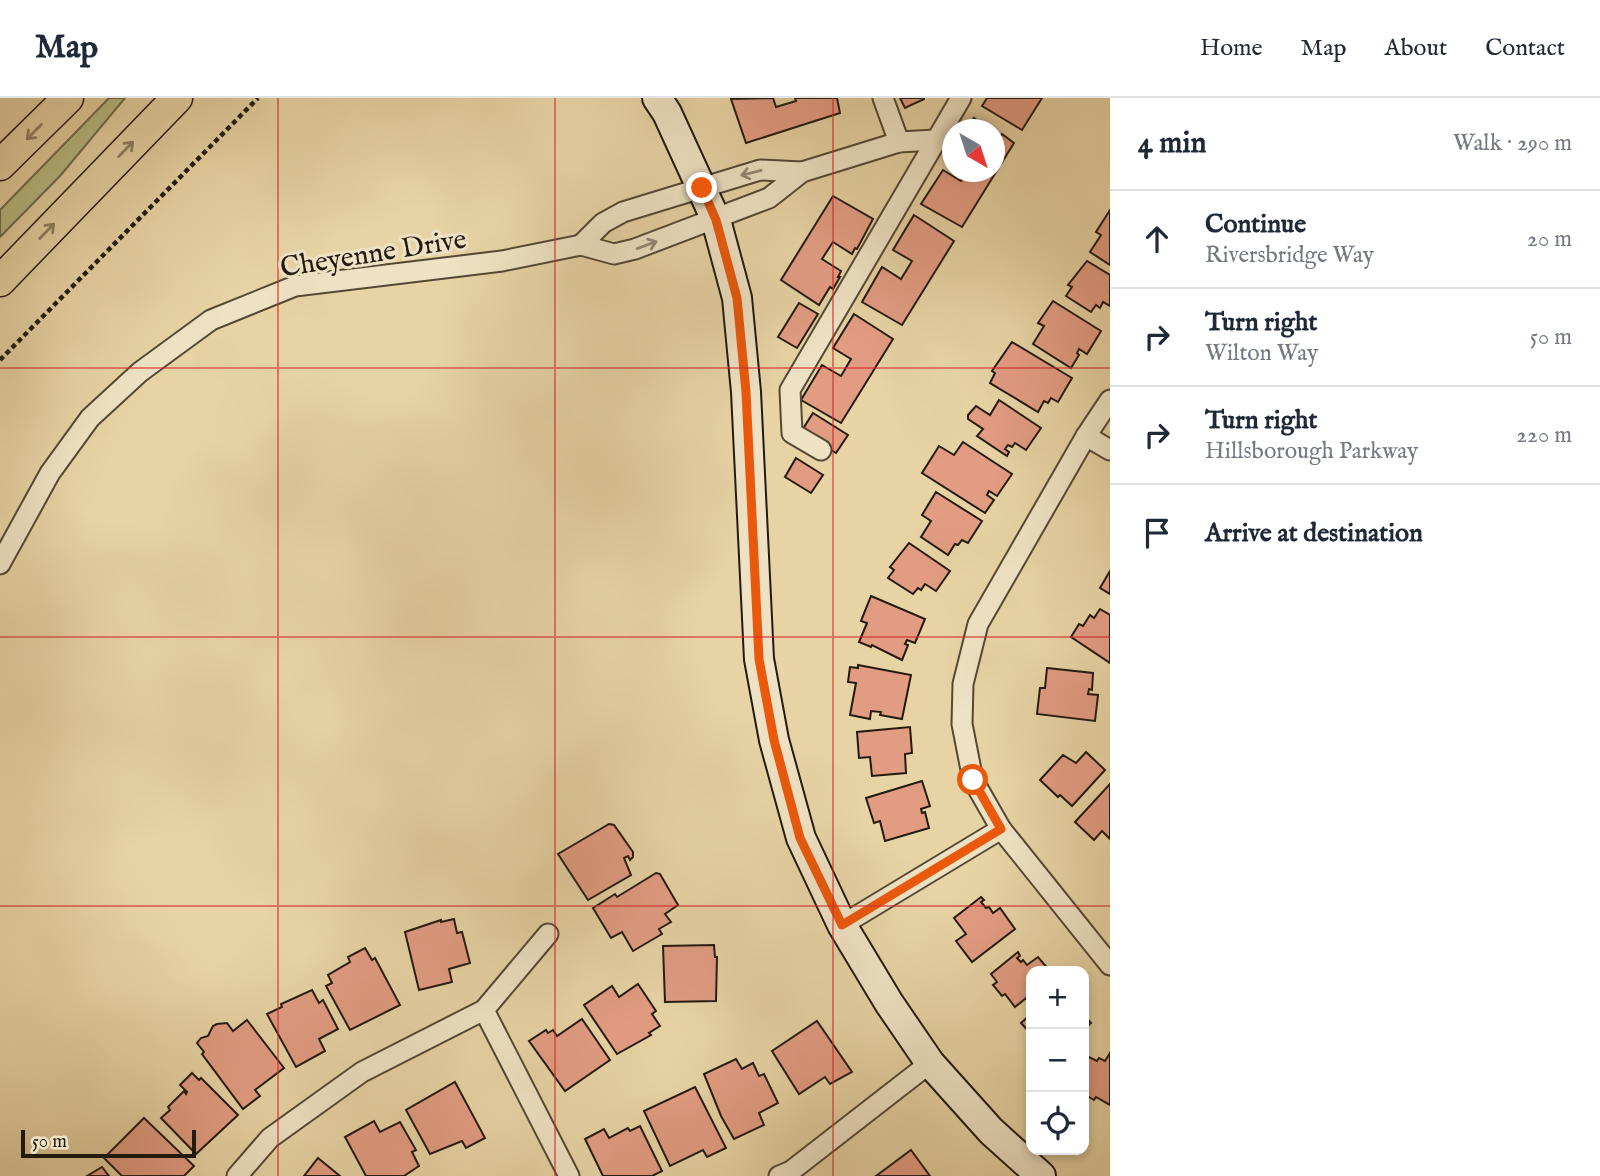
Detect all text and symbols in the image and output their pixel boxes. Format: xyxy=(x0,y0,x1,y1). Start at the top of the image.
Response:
text: Map xyxy=(35,27,98,69)
text: Home xyxy=(1200,33,1263,64)
text: Map xyxy=(1301,33,1347,64)
text: About xyxy=(1385,33,1447,64)
text: Contact xyxy=(1485,33,1565,64)
north arrow xyxy=(942,119,1005,182)
one-way arrow xyxy=(25,123,42,140)
text: 4 min xyxy=(1138,125,1206,163)
text: Walk · 290 m xyxy=(1453,129,1572,158)
one-way arrow xyxy=(118,141,135,158)
one-way arrow xyxy=(741,167,763,180)
route end xyxy=(686,172,717,203)
text: Continue xyxy=(1205,208,1306,241)
icon: ahead xyxy=(1138,220,1176,258)
street label: Cheyenne Drive xyxy=(278,222,469,286)
one-way arrow xyxy=(39,223,56,240)
text: 20 m xyxy=(1527,225,1572,254)
one-way arrow xyxy=(635,238,657,250)
text: Riversbridge Way xyxy=(1205,241,1374,270)
text: Turn right xyxy=(1205,306,1318,339)
icon: right xyxy=(1138,318,1176,356)
text: 50 m xyxy=(1530,323,1572,352)
text: Wilton Way xyxy=(1205,339,1318,368)
text: Turn right xyxy=(1205,404,1318,437)
icon: right xyxy=(1138,416,1176,454)
text: 220 m xyxy=(1516,421,1572,450)
text: Hillsborough Parkway xyxy=(1205,437,1418,466)
icon: arrive xyxy=(1138,514,1176,552)
text: Arrive at destination xyxy=(1205,517,1423,550)
route start xyxy=(957,764,988,795)
map controls xyxy=(1026,966,1089,1155)
button: + xyxy=(1026,966,1089,1029)
button: − xyxy=(1026,1029,1089,1092)
button: locate xyxy=(1026,1092,1089,1155)
scale bar xyxy=(21,1127,196,1159)
text: 50 m xyxy=(32,1130,67,1154)

